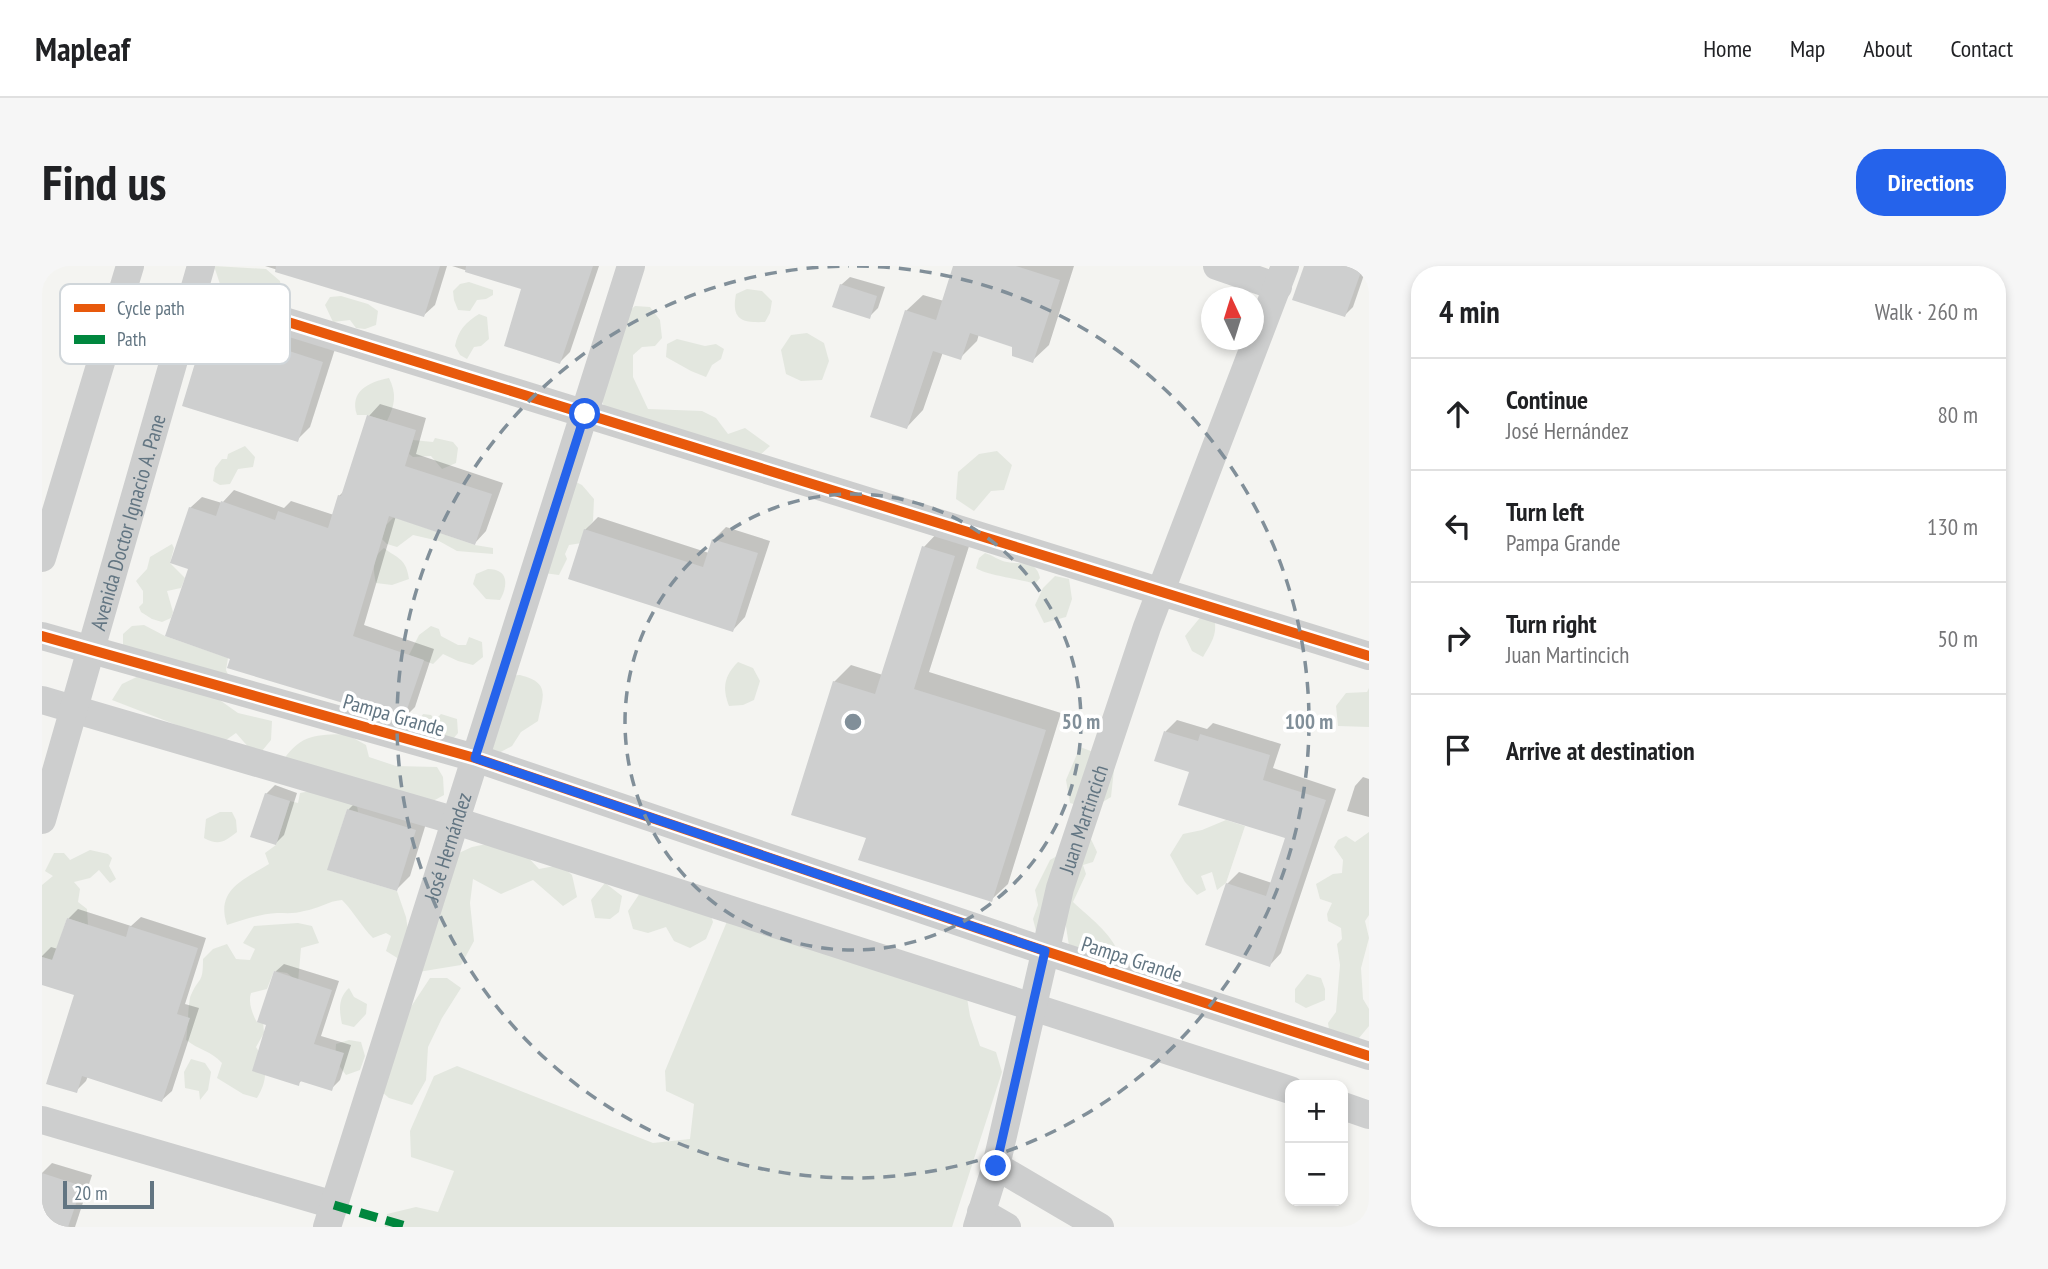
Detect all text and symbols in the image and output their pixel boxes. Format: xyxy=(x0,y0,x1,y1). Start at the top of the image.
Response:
text: Mapleaf xyxy=(35,27,130,70)
text: Home xyxy=(1703,33,1752,64)
text: Map xyxy=(1790,33,1825,64)
text: About xyxy=(1863,33,1912,64)
text: Contact xyxy=(1950,33,2013,64)
button: Directions xyxy=(1856,149,2006,216)
text: Find us xyxy=(42,150,166,214)
legend xyxy=(60,284,290,364)
north arrow xyxy=(1201,287,1264,350)
text: 4 min xyxy=(1439,292,1500,331)
text: Cycle path xyxy=(117,296,185,320)
text: Walk · 260 m xyxy=(1875,297,1978,326)
text: Path xyxy=(117,327,146,351)
text: Continue xyxy=(1506,383,1588,416)
icon: ahead xyxy=(1439,395,1477,433)
route start xyxy=(569,398,600,429)
text: 80 m xyxy=(1937,400,1978,429)
street label: Avenida Doctor Ignacio A. Pane xyxy=(84,411,171,633)
text: José Hernández xyxy=(1506,416,1629,445)
text: Turn left xyxy=(1506,495,1584,528)
icon: left xyxy=(1439,507,1477,545)
text: 130 m xyxy=(1927,512,1978,541)
text: Pampa Grande xyxy=(1506,528,1620,557)
text: Turn right xyxy=(1506,607,1597,640)
icon: right xyxy=(1439,619,1477,657)
text: 50 m xyxy=(1937,624,1978,653)
text: Juan Martincich xyxy=(1506,640,1629,669)
street label: Pampa Grande xyxy=(340,688,448,742)
text: 50 m xyxy=(1062,708,1100,735)
text: 100 m xyxy=(1285,708,1333,735)
centre of rings xyxy=(841,710,865,734)
icon: arrive xyxy=(1439,731,1477,769)
text: Arrive at destination xyxy=(1506,734,1695,767)
street label: Juan Martincich xyxy=(1052,761,1114,878)
street label: José Hernández xyxy=(417,789,477,905)
street label: Pampa Grande xyxy=(1078,930,1186,988)
map controls xyxy=(1285,1080,1348,1206)
button: + xyxy=(1285,1080,1348,1143)
button: − xyxy=(1285,1143,1348,1206)
route end xyxy=(980,1150,1011,1181)
scale bar xyxy=(63,1178,154,1210)
text: 20 m xyxy=(74,1181,108,1205)

